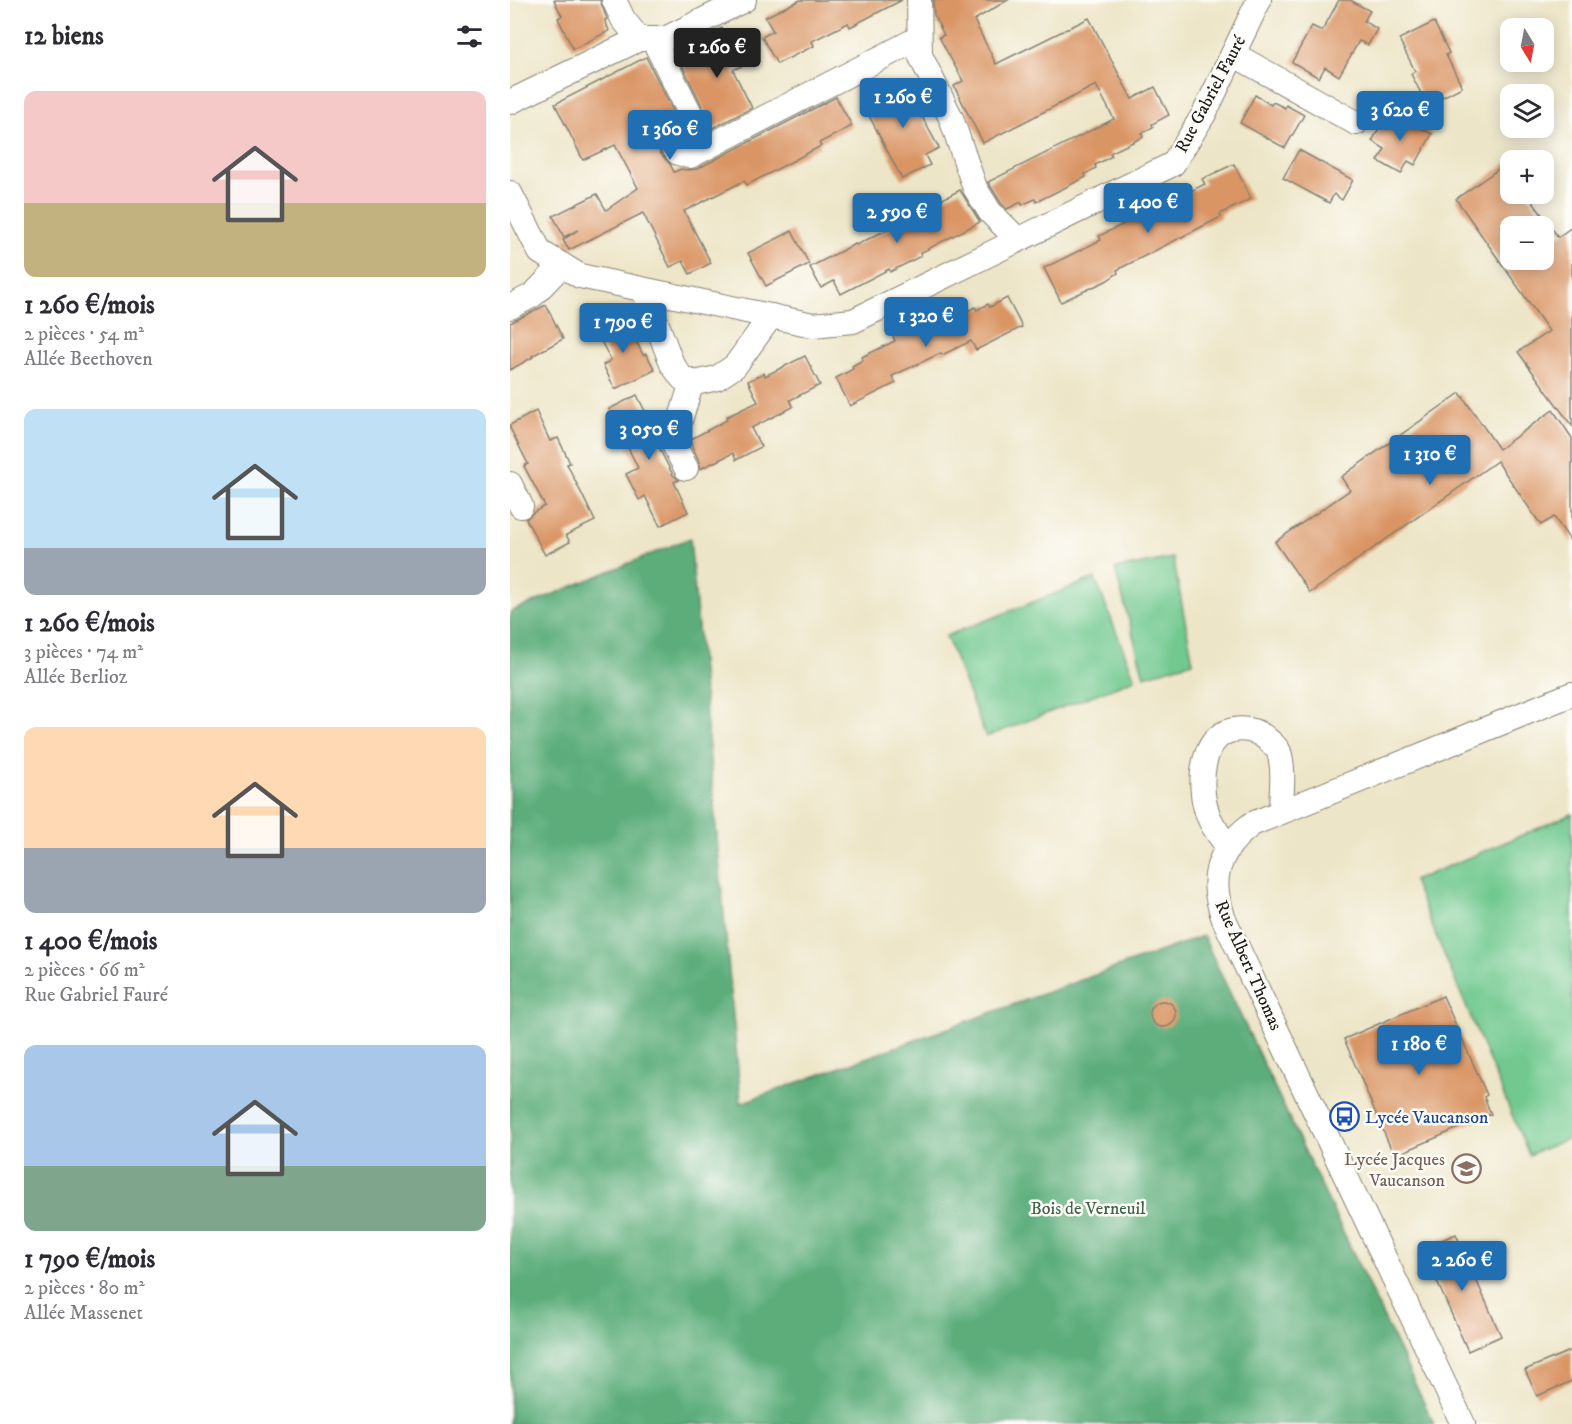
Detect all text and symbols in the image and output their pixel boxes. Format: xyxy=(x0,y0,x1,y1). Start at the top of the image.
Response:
north arrow xyxy=(1500,18,1554,72)
map controls xyxy=(1500,18,1554,270)
text: 12 biens xyxy=(24,20,104,53)
icon: filters xyxy=(453,20,486,53)
pin: 1 260 € xyxy=(662,28,772,79)
street label: Rue Gabriel Fauré xyxy=(1171,32,1251,157)
text: 1 260 € xyxy=(688,35,746,60)
pin: 1 260 € xyxy=(848,78,958,129)
button: layers xyxy=(1500,84,1554,138)
text: 1 260 € xyxy=(874,85,932,110)
pin: 3 620 € xyxy=(1345,91,1455,142)
text: 3 620 € xyxy=(1371,98,1429,123)
pin: 1 360 € xyxy=(615,110,725,161)
text: 1 360 € xyxy=(642,117,698,142)
icon: home xyxy=(201,130,309,238)
button: + xyxy=(1500,150,1554,204)
pin: 1 400 € xyxy=(1093,183,1203,234)
text: 1 400 € xyxy=(1118,190,1178,215)
pin: 2 590 € xyxy=(842,193,952,244)
text: 2 590 € xyxy=(867,200,927,225)
button: − xyxy=(1500,216,1554,270)
text: 1 260 €/mois xyxy=(24,289,155,322)
pin: 1 320 € xyxy=(871,297,981,348)
pin: 1 790 € xyxy=(568,303,678,354)
text: 1 320 € xyxy=(898,304,954,329)
text: 1 790 € xyxy=(594,310,652,335)
text: 2 pièces · 54 m² xyxy=(24,322,144,347)
text: Allée Beethoven xyxy=(24,347,153,372)
pin: 3 050 € xyxy=(594,410,704,461)
text: 3 050 € xyxy=(619,417,679,442)
pin: 1 310 € xyxy=(1375,435,1485,486)
text: 1 310 € xyxy=(1403,442,1457,467)
icon: home xyxy=(201,448,309,556)
text: 1 260 €/mois xyxy=(24,607,155,640)
text: 3 pièces · 74 m² xyxy=(24,640,143,665)
text: Allée Berlioz xyxy=(24,665,127,690)
icon: home xyxy=(201,766,309,874)
street label: Rue Albert Thomas xyxy=(1210,897,1287,1034)
text: 1 400 €/mois xyxy=(24,925,157,958)
text: 2 pièces · 66 m² xyxy=(24,958,145,983)
text: Rue Gabriel Fauré xyxy=(24,983,168,1008)
pin: 1 180 € xyxy=(1364,1025,1474,1076)
text: 1 180 € xyxy=(1391,1032,1447,1057)
icon: home xyxy=(201,1084,309,1192)
bus stop icon: Lycée Vaucanson xyxy=(1328,1101,1360,1133)
place label: Lycée Vaucanson xyxy=(1365,1107,1489,1129)
place label: Lycée Jacques Vaucanson xyxy=(1344,1149,1446,1192)
school or university icon: Lycée Jacques Vaucanson xyxy=(1450,1153,1482,1185)
park label: Bois de Verneuil xyxy=(1030,1198,1146,1220)
pin: 2 260 € xyxy=(1407,1241,1517,1292)
text: 1 790 €/mois xyxy=(24,1243,155,1276)
text: 2 260 € xyxy=(1431,1248,1493,1273)
text: 2 pièces · 80 m² xyxy=(24,1276,145,1301)
text: Allée Massenet xyxy=(24,1301,143,1326)

